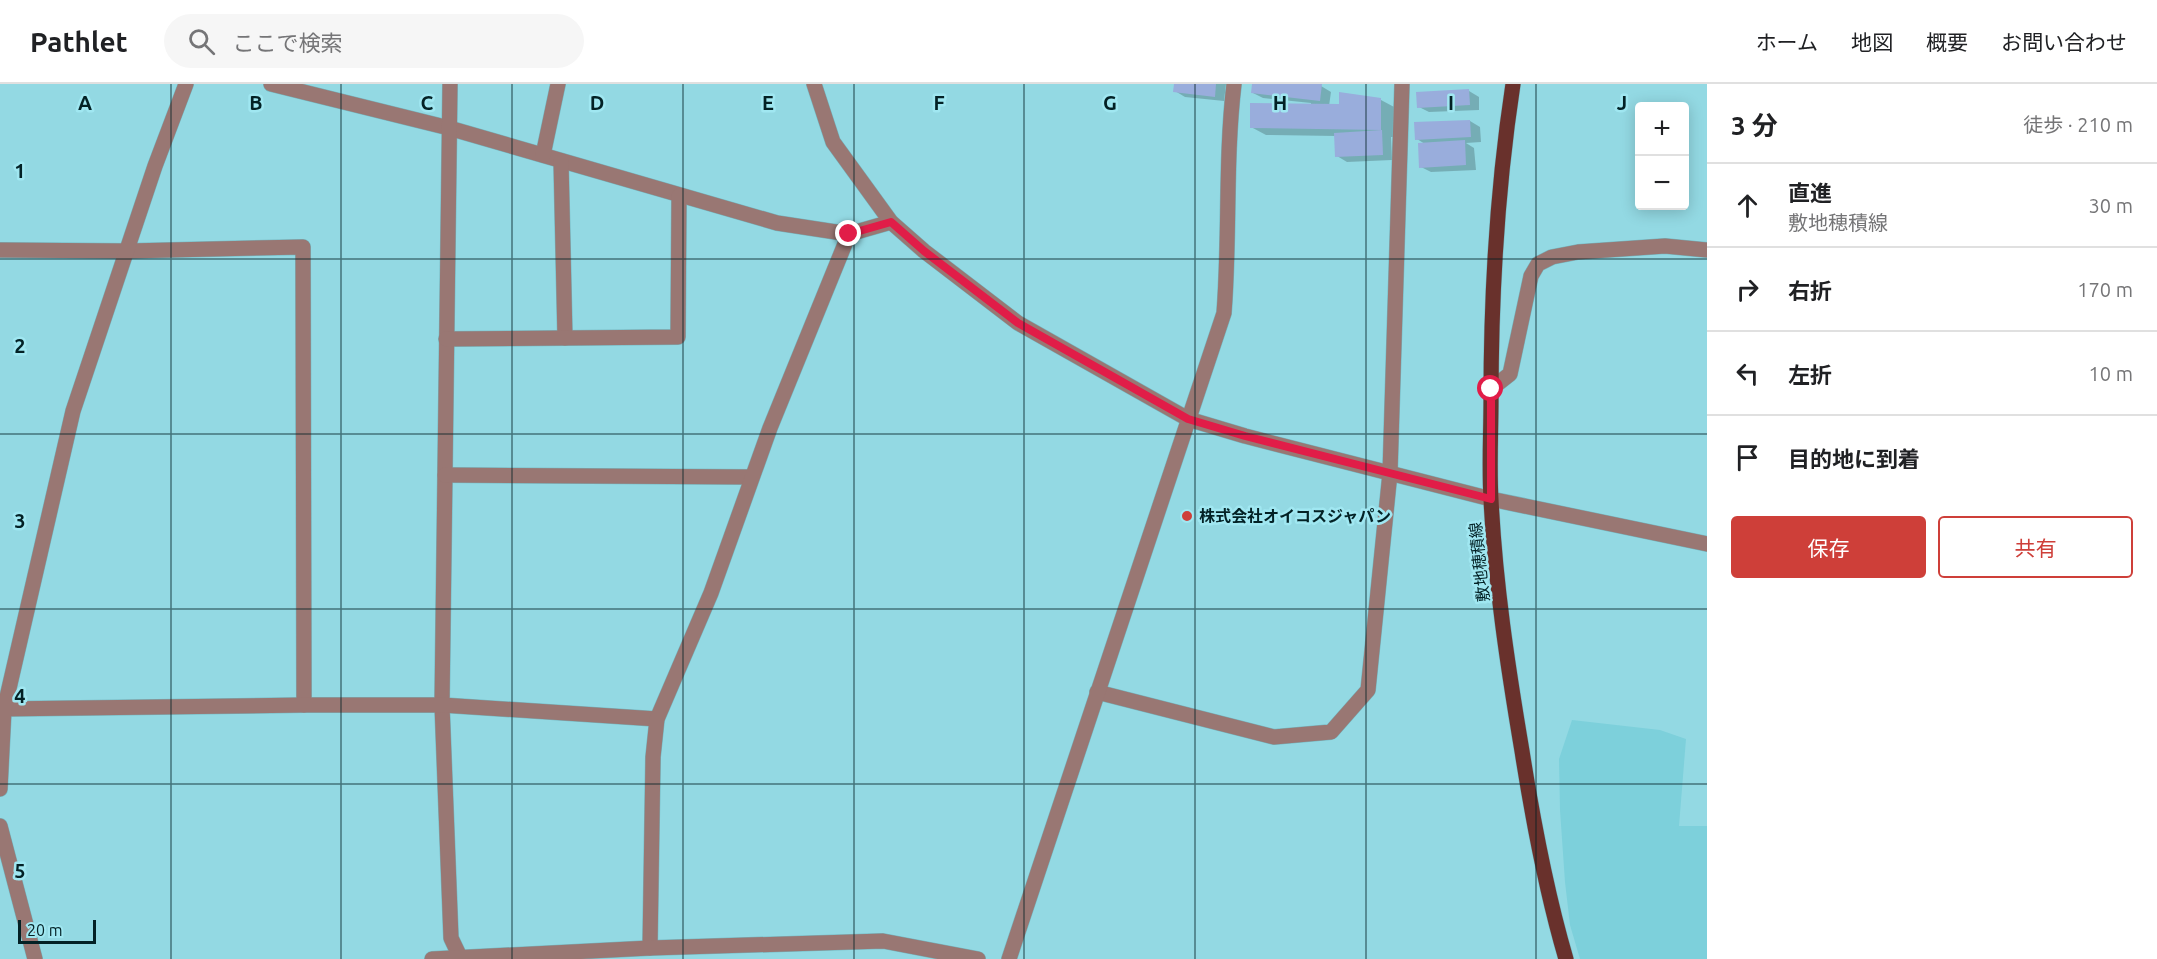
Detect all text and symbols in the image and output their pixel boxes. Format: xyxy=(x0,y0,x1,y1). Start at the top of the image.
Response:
search box xyxy=(164,14,584,68)
icon: search xyxy=(185,25,218,58)
text: Pathlet xyxy=(30,26,128,57)
text: ここで検索 xyxy=(233,30,343,55)
text: ホーム xyxy=(1756,30,1818,54)
text: 地図 xyxy=(1851,30,1893,54)
text: 概要 xyxy=(1926,30,1968,54)
text: お問い合わせ xyxy=(2001,30,2127,54)
text: A xyxy=(78,91,92,114)
text: B xyxy=(249,91,263,114)
text: C xyxy=(421,91,434,114)
text: D xyxy=(590,91,604,114)
text: E xyxy=(762,91,774,114)
text: F xyxy=(933,91,945,114)
text: G xyxy=(1103,91,1117,114)
text: H xyxy=(1273,91,1287,114)
text: I xyxy=(1448,91,1454,114)
text: J xyxy=(1617,91,1627,114)
map controls xyxy=(1635,102,1689,210)
button: + xyxy=(1635,102,1689,156)
text: 3 分 xyxy=(1731,111,1778,140)
text: 徒歩 · 210 m xyxy=(2023,113,2133,136)
button: − xyxy=(1635,156,1689,210)
text: 1 xyxy=(14,159,26,182)
text: 直進 xyxy=(1788,180,1832,205)
icon: ahead xyxy=(1731,189,1764,222)
text: 30 m xyxy=(2089,194,2133,217)
text: 敷地穂積線 xyxy=(1788,211,1888,234)
route end xyxy=(835,220,861,246)
icon: right xyxy=(1731,273,1764,306)
text: 右折 xyxy=(1788,278,1832,303)
text: 170 m xyxy=(2077,278,2133,301)
text: 2 xyxy=(14,334,26,357)
icon: left xyxy=(1731,357,1764,390)
text: 左折 xyxy=(1788,362,1832,387)
text: 10 m xyxy=(2089,362,2133,385)
route start xyxy=(1477,375,1503,401)
icon: arrive xyxy=(1731,441,1764,474)
text: 目的地に到着 xyxy=(1788,446,1920,471)
place label: 株式会社オイコスジャパン xyxy=(1199,507,1391,525)
text: 3 xyxy=(14,509,26,532)
marker: 株式会社オイコスジャパン xyxy=(1180,509,1194,523)
button: 保存 xyxy=(1731,516,1926,578)
button: 共有 xyxy=(1938,516,2133,578)
street label: 敷地穂積線 xyxy=(1466,521,1492,603)
text: 4 xyxy=(14,684,26,707)
text: 5 xyxy=(14,859,26,882)
scale bar xyxy=(18,917,96,944)
text: 20 m xyxy=(27,921,63,939)

